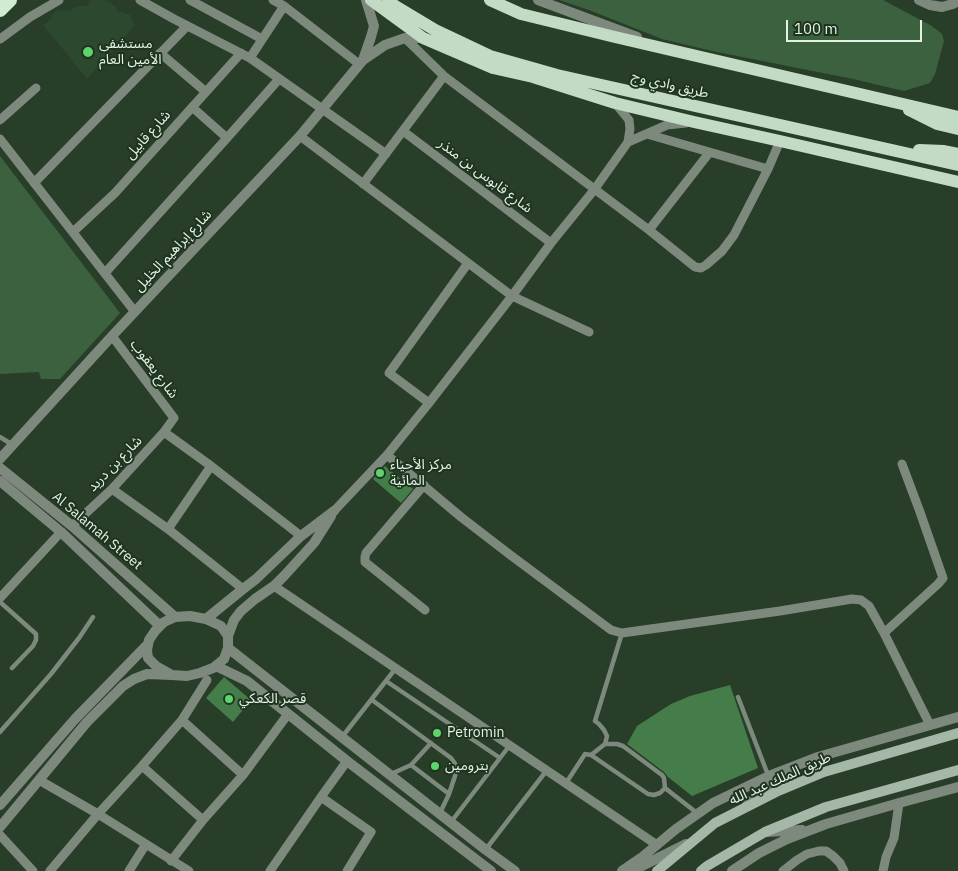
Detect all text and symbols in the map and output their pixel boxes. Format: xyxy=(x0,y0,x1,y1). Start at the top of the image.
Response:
scale bar xyxy=(788,10,924,42)
text: 100 m xyxy=(794,19,838,38)
place label: مستشفى الأمين العام xyxy=(99,36,162,68)
marker: مستشفى الأمين العام xyxy=(81,45,95,59)
street label: طريق وادي وج xyxy=(630,68,710,102)
street label: شارع قابيل xyxy=(122,107,174,163)
street label: شارع قابوس بن منذر xyxy=(435,135,535,217)
street label: شارع إبراهيم الخليل xyxy=(131,206,215,296)
street label: شارع يعقوب xyxy=(126,336,182,402)
street label: شارع بن دريد xyxy=(84,433,146,495)
place label: مركز الأحياء المائية xyxy=(390,457,452,490)
marker: مركز الأحياء المائية xyxy=(374,467,386,479)
street label: Al Salamah Street xyxy=(49,488,145,574)
place label: قصر الكعكي xyxy=(239,691,306,707)
marker: قصر الكعكي xyxy=(223,693,235,705)
place label: Petromin xyxy=(447,725,504,741)
marker: Petromin xyxy=(431,727,443,739)
street label: طريق الملك عبد الله xyxy=(727,749,833,809)
place label: بترومين xyxy=(445,758,489,774)
marker: بترومين xyxy=(429,760,441,772)

